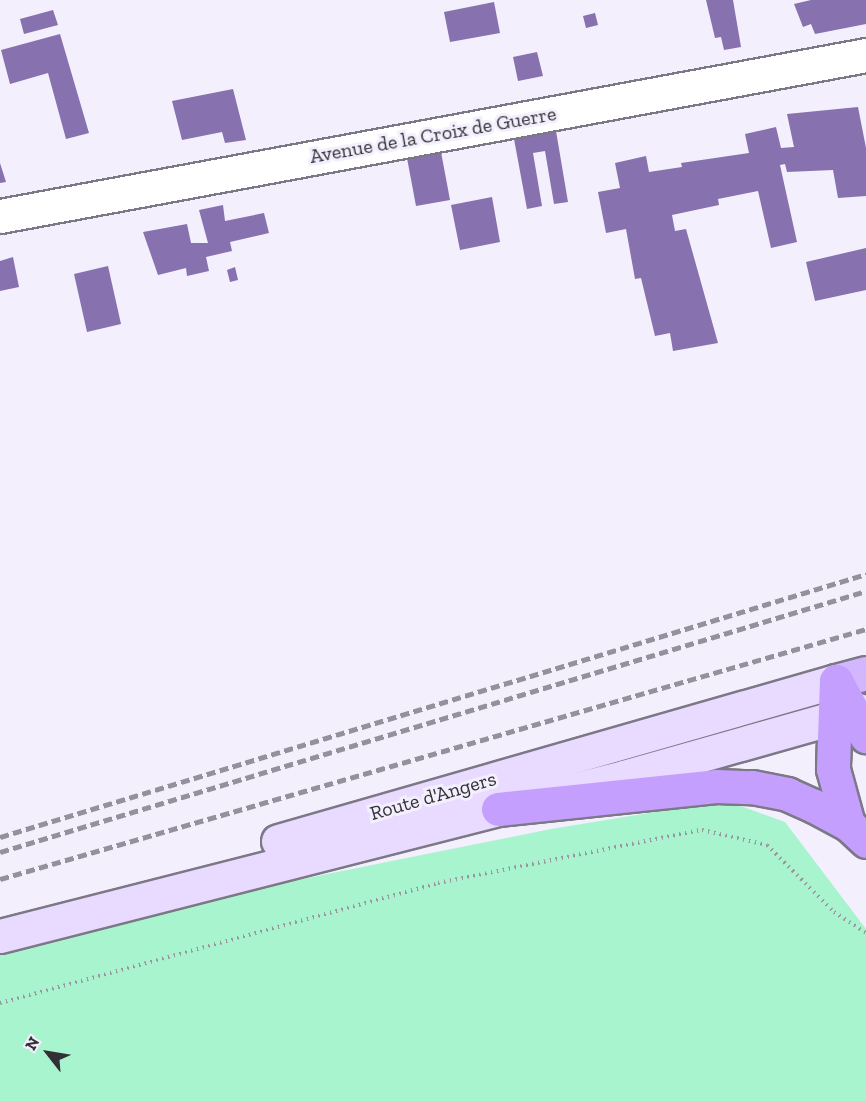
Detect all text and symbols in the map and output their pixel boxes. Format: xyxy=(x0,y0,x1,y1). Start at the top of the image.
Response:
street label: Avenue de la Croix de Guerre xyxy=(308,101,558,169)
street label: Route d'Angers xyxy=(367,767,499,825)
north arrow xyxy=(18,1023,78,1083)
text: N xyxy=(21,1033,43,1054)

